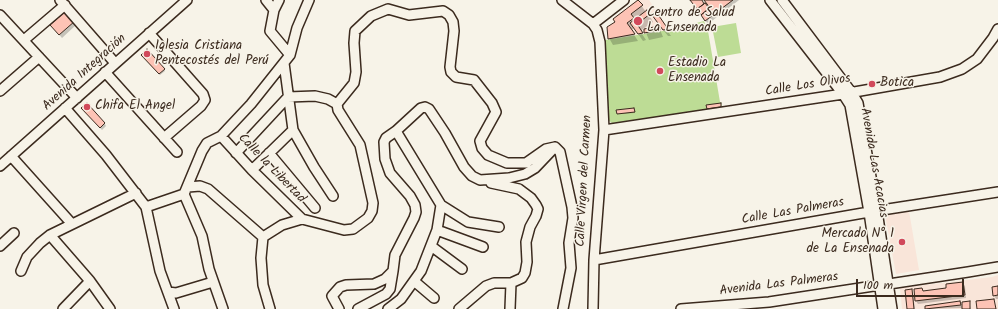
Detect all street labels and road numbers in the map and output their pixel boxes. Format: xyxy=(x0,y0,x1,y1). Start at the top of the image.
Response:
street label: Avenida Integración xyxy=(40,31,130,115)
street label: Calle Los Olivos xyxy=(764,72,852,100)
street label: Avenida Las Acacias xyxy=(856,107,890,219)
street label: Calle Virgen del Carmen xyxy=(574,115,596,247)
street label: Calle la Libertad xyxy=(234,131,308,207)
street label: Calle Las Palmeras xyxy=(741,195,845,229)
street label: Avenida Las Palmeras xyxy=(719,270,839,300)

